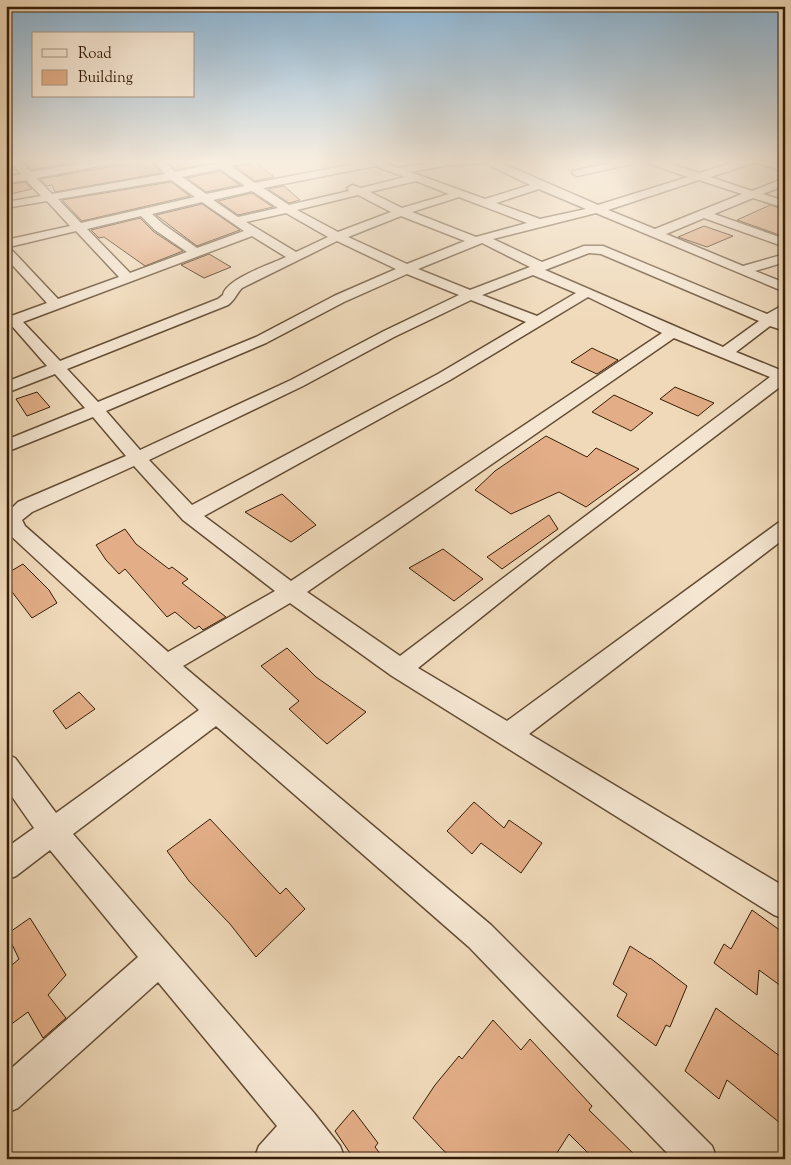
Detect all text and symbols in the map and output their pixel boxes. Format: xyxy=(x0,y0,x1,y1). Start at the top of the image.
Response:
legend xyxy=(32,32,195,98)
text: Road xyxy=(78,44,112,65)
text: Building xyxy=(78,68,133,89)

